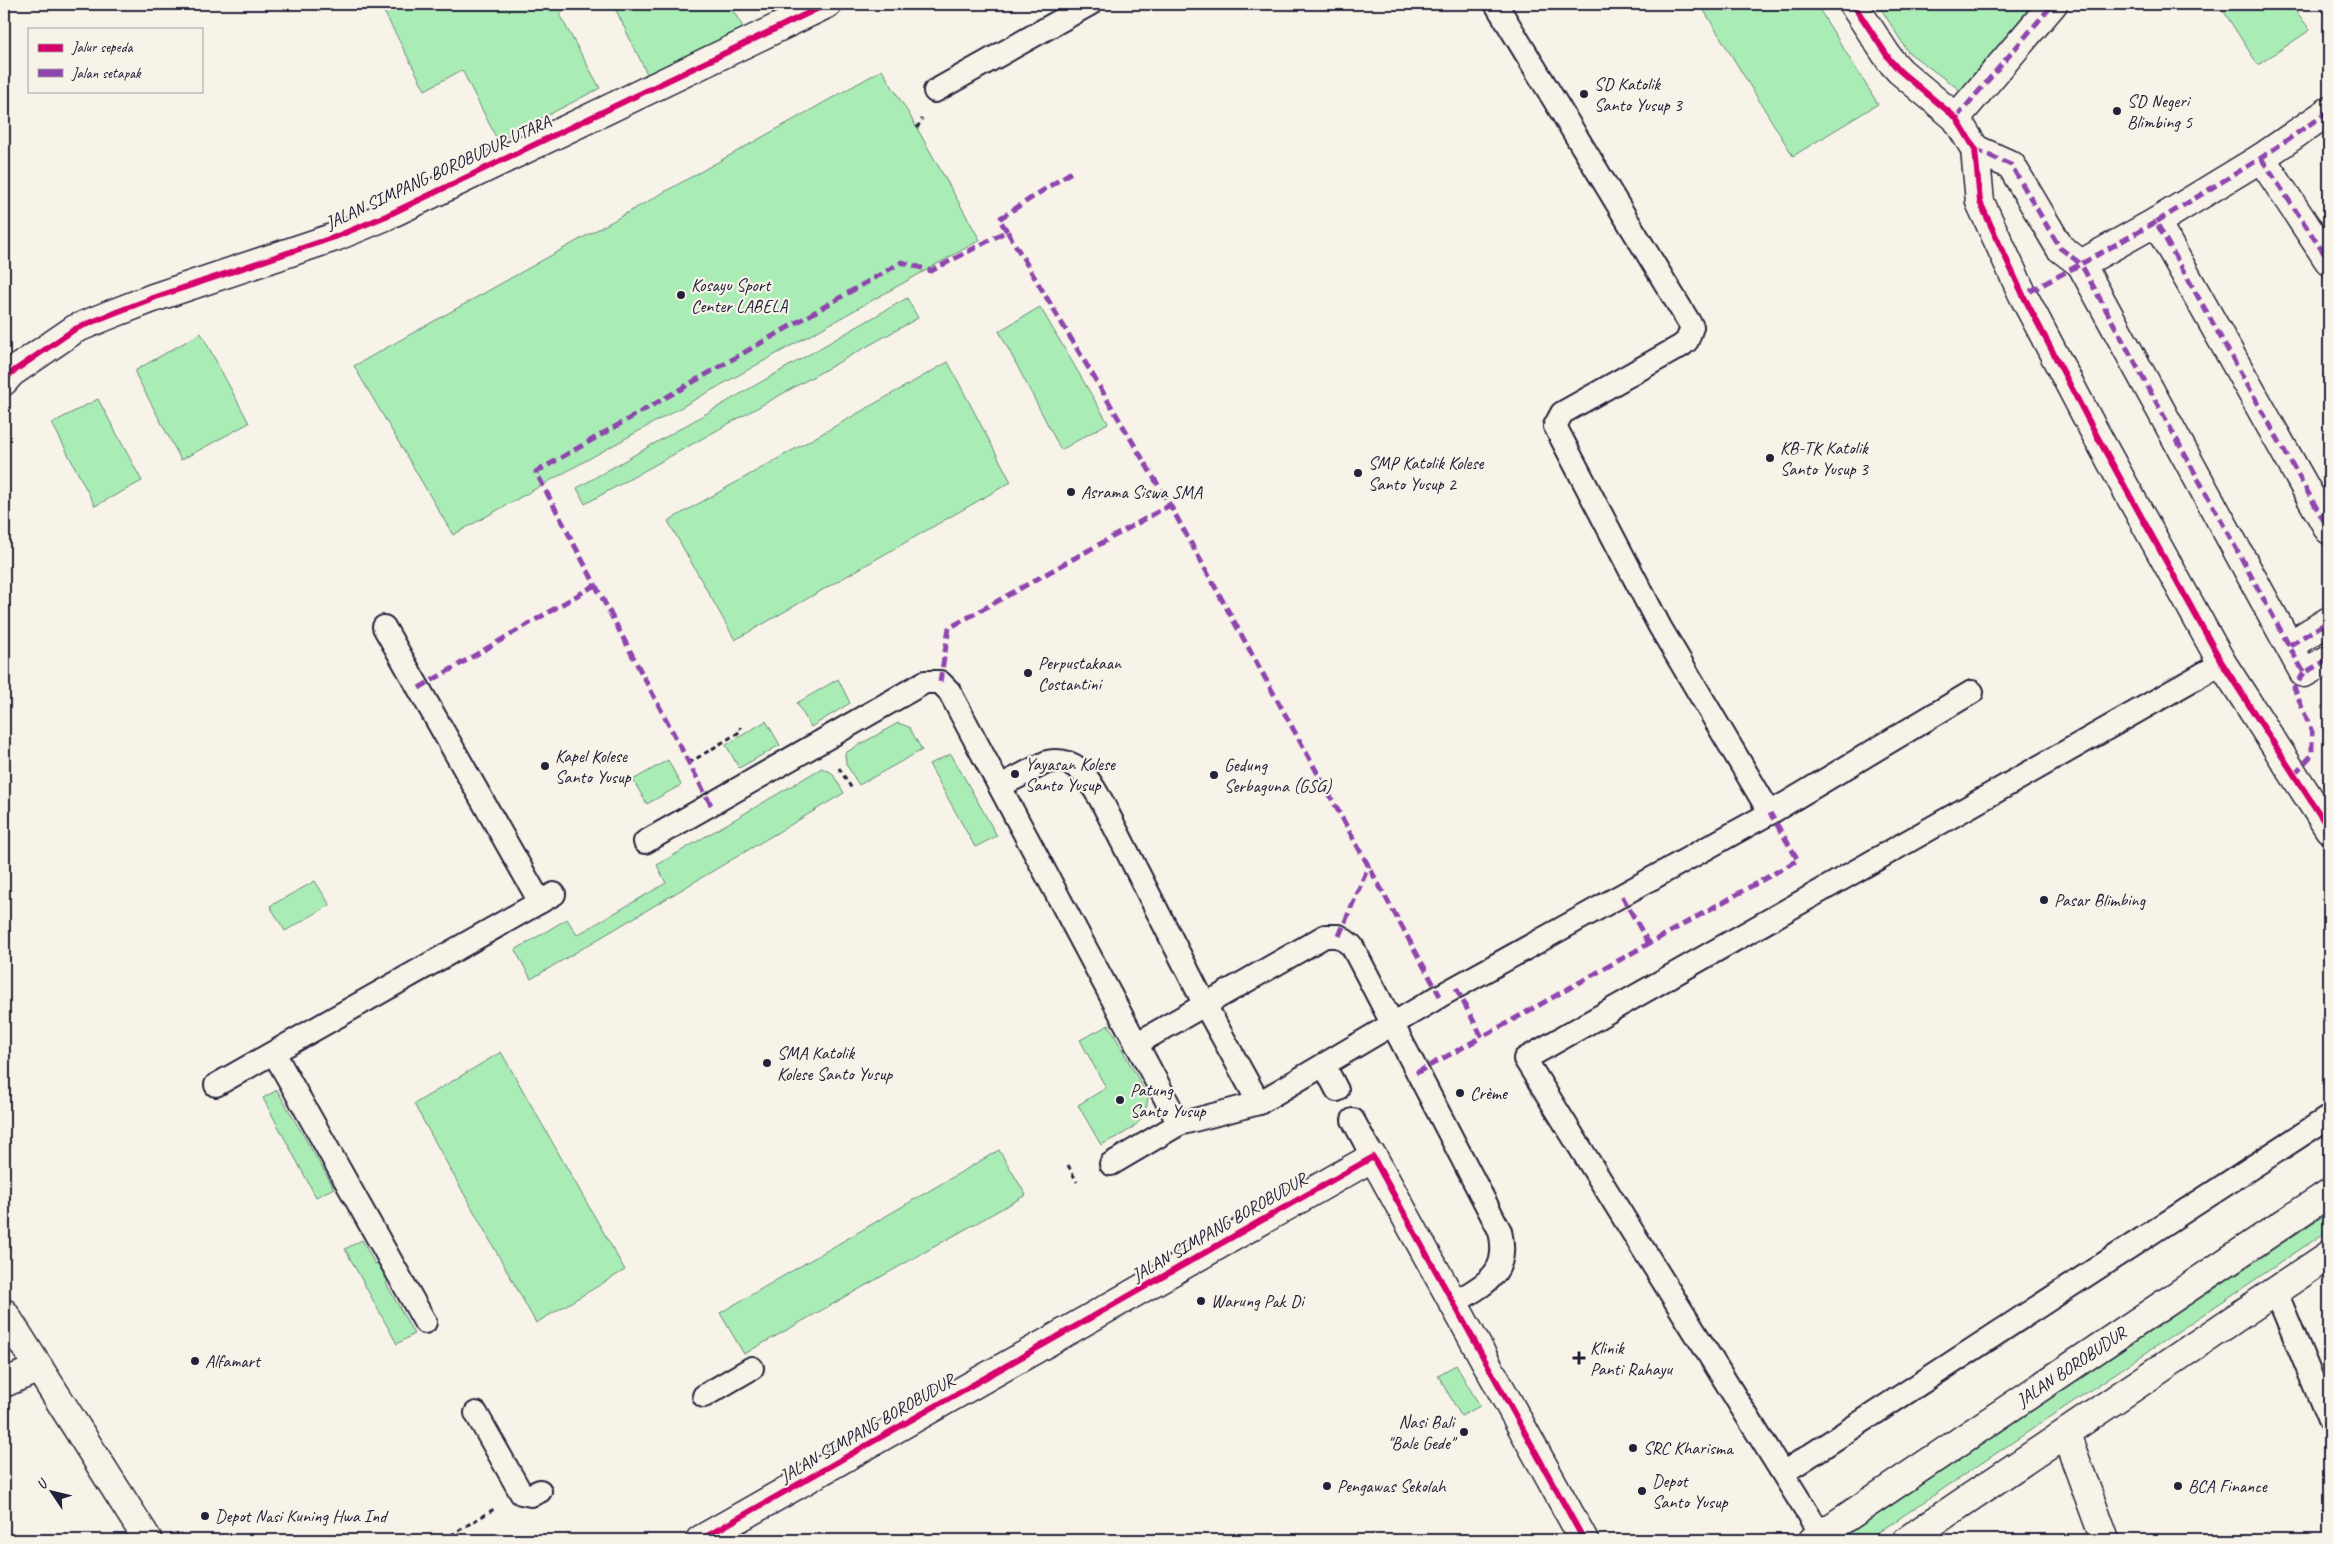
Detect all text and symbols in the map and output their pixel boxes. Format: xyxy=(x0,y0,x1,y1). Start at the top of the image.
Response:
legend xyxy=(28,28,202,92)
text: Jalur sepeda xyxy=(71,38,134,57)
text: Jalan setapak xyxy=(71,64,142,83)
place label: SD Katolik Santo Yusup 3 xyxy=(1594,73,1684,116)
marker: SD Katolik Santo Yusup 3 xyxy=(1578,88,1590,100)
place label: SD Negeri Blimbing 5 xyxy=(2127,90,2193,133)
marker: SD Negeri Blimbing 5 xyxy=(2111,105,2123,117)
street label: JALAN SIMPANG BOROBUDUR UTARA xyxy=(321,110,555,234)
place label: Kosayu Sport Center LABELA xyxy=(691,274,788,317)
marker: Kosayu Sport Center LABELA xyxy=(675,289,687,301)
place label: KB-TK Katolik Santo Yusup 3 xyxy=(1780,437,1870,480)
place label: SMP Katolik Kolese Santo Yusup 2 xyxy=(1368,452,1485,495)
marker: KB-TK Katolik Santo Yusup 3 xyxy=(1764,452,1776,464)
marker: SMP Katolik Kolese Santo Yusup 2 xyxy=(1352,467,1364,479)
place label: Asrama Siswa SMA xyxy=(1081,481,1203,503)
marker: Asrama Siswa SMA xyxy=(1065,486,1077,498)
place label: Perpustakaan Costantini xyxy=(1038,652,1122,695)
marker: Perpustakaan Costantini xyxy=(1022,667,1034,679)
place label: Kapel Kolese Santo Yusup xyxy=(555,745,632,788)
place label: Yayasan Kolese Santo Yusup xyxy=(1025,753,1116,796)
place label: Gedung Serbaguna (GSG) xyxy=(1224,754,1332,797)
marker: Kapel Kolese Santo Yusup xyxy=(539,760,551,772)
marker: Yayasan Kolese Santo Yusup xyxy=(1009,768,1021,780)
marker: Gedung Serbaguna (GSG) xyxy=(1208,769,1220,781)
place label: Pasar Blimbing xyxy=(2054,889,2147,911)
marker: Pasar Blimbing xyxy=(2038,894,2050,906)
place label: SMA Katolik Kolese Santo Yusup xyxy=(777,1042,893,1085)
marker: SMA Katolik Kolese Santo Yusup xyxy=(761,1057,773,1069)
place label: Patung Santo Yusup xyxy=(1130,1079,1207,1122)
place label: Crème xyxy=(1470,1082,1508,1104)
marker: Crème xyxy=(1454,1087,1466,1099)
marker: Patung Santo Yusup xyxy=(1114,1094,1126,1106)
street label: JALAN SIMPANG BOROBUDUR xyxy=(1127,1167,1312,1287)
place label: Warung Pak Di xyxy=(1211,1290,1306,1312)
marker: Warung Pak Di xyxy=(1195,1295,1207,1307)
street label: JALAN BOROBUDUR xyxy=(2011,1321,2132,1412)
place label: Klinik Panti Rahayu xyxy=(1590,1337,1673,1380)
place label: Alfamart xyxy=(205,1350,262,1372)
marker: Klinik Panti Rahayu xyxy=(1572,1351,1586,1365)
marker: Alfamart xyxy=(189,1355,201,1367)
street label: JALAN SIMPANG BOROBUDUR xyxy=(775,1368,960,1488)
place label: Nasi Bali "Bale Gede" xyxy=(1387,1411,1458,1454)
marker: Nasi Bali "Bale Gede" xyxy=(1458,1426,1470,1438)
place label: SRC Kharisma xyxy=(1643,1437,1734,1459)
marker: SRC Kharisma xyxy=(1627,1442,1639,1454)
north arrow xyxy=(28,1466,78,1516)
place label: Depot Santo Yusup xyxy=(1652,1470,1729,1513)
text: U xyxy=(33,1475,53,1492)
place label: Pengawas Sekolah xyxy=(1337,1475,1447,1497)
place label: BCA Finance xyxy=(2188,1475,2268,1497)
marker: Pengawas Sekolah xyxy=(1321,1480,1333,1492)
marker: BCA Finance xyxy=(2172,1480,2184,1492)
marker: Depot Santo Yusup xyxy=(1636,1485,1648,1497)
place label: Depot Nasi Kuning Hwa Ind xyxy=(215,1505,389,1527)
marker: Depot Nasi Kuning Hwa Ind xyxy=(199,1510,211,1522)

